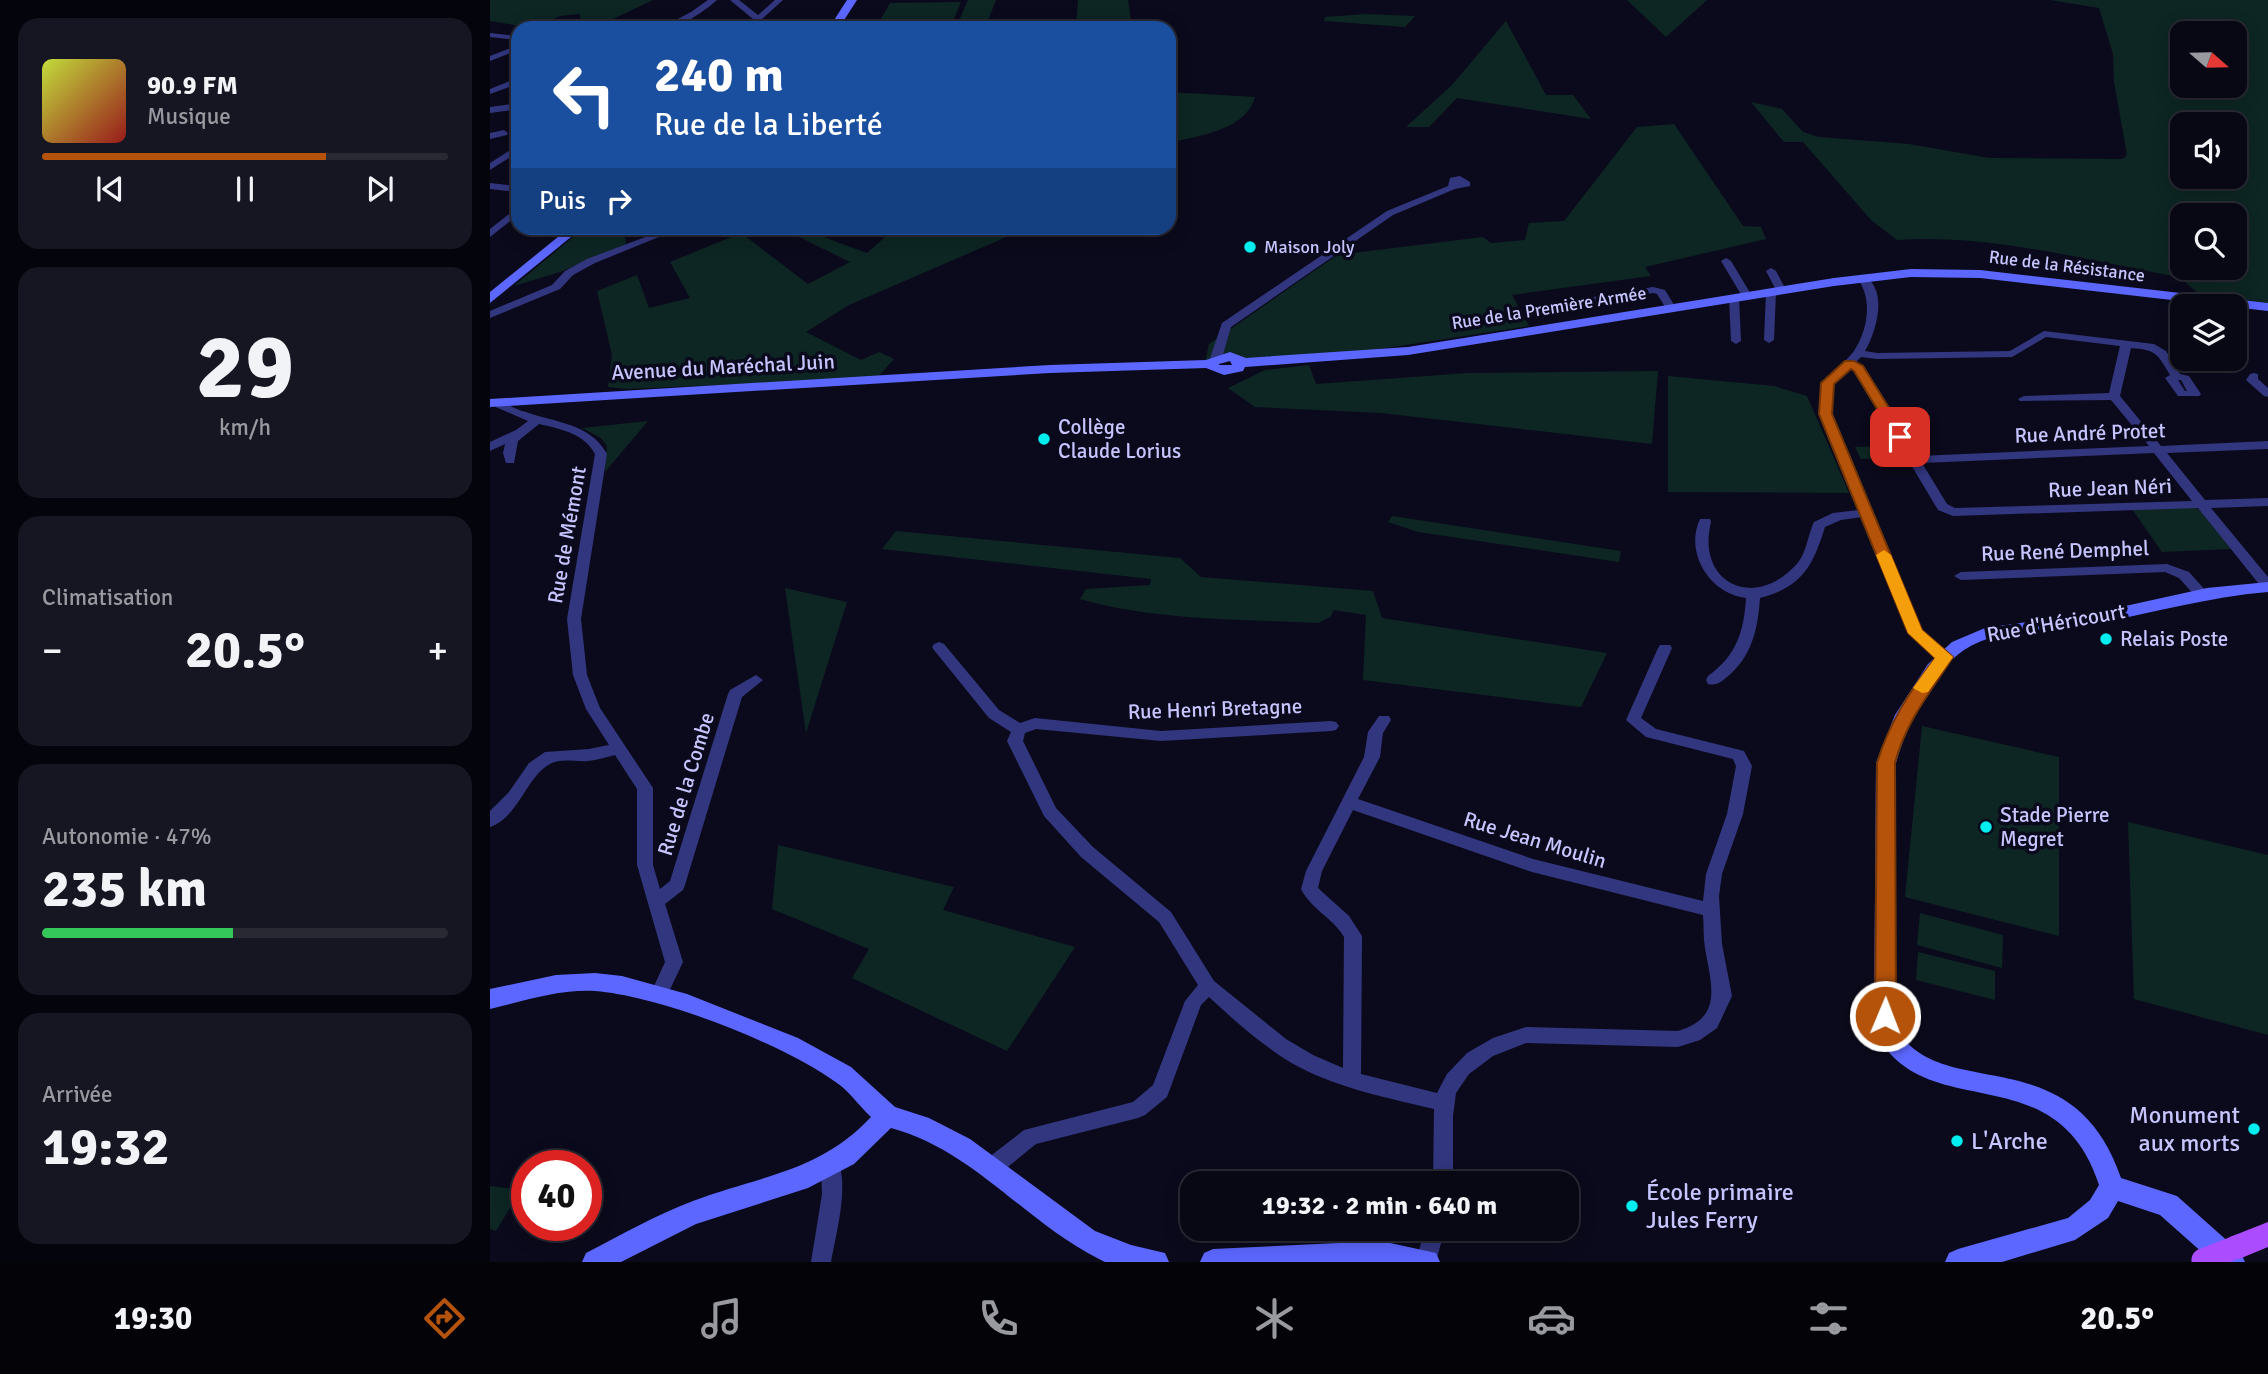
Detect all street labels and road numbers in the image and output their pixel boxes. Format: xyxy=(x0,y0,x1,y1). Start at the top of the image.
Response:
street label: Rue de la Résistance xyxy=(1988,246,2146,286)
street label: Rue de la Première Armée xyxy=(1450,282,1648,334)
street label: Avenue du Maréchal Juin xyxy=(611,348,835,386)
street label: Rue André Protet xyxy=(2014,417,2166,449)
street label: Rue de Mémont xyxy=(542,464,592,606)
street label: Rue Jean Néri xyxy=(2048,473,2172,503)
street label: Rue René Demphel xyxy=(1980,535,2150,567)
street label: Rue d'Héricourt xyxy=(1985,598,2127,648)
street label: Rue Henri Bretagne xyxy=(1127,693,1303,725)
street label: Rue de la Combe xyxy=(652,709,720,859)
street label: Rue Jean Moulin xyxy=(1460,806,1610,874)

